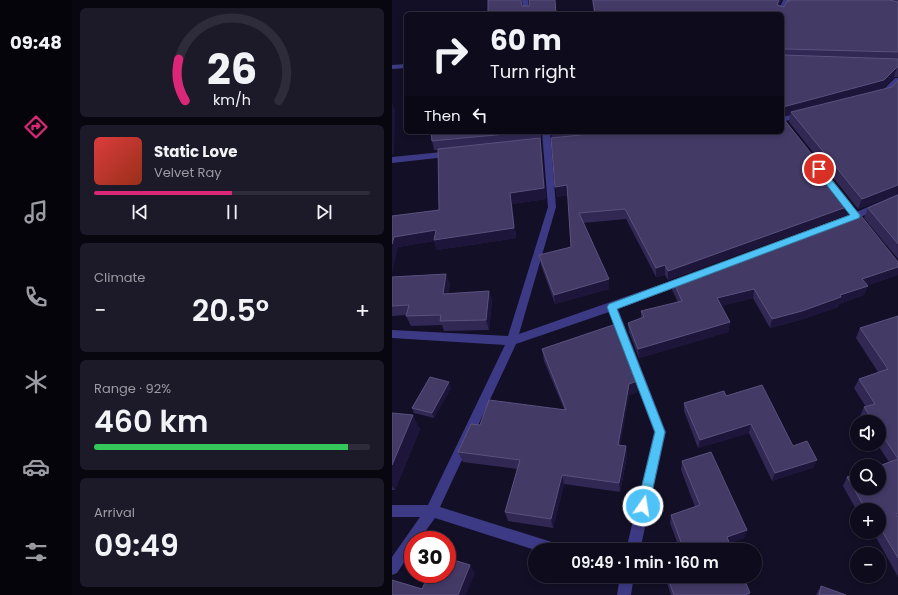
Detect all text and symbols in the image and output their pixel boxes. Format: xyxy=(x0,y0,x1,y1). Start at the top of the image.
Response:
text: 60 m xyxy=(490,21,562,60)
icon: right xyxy=(424,28,476,80)
text: 09:48 xyxy=(10,30,62,55)
text: 26 xyxy=(207,40,257,99)
text: Turn right xyxy=(490,59,576,84)
text: km/h xyxy=(213,89,251,109)
icon: left xyxy=(469,104,491,126)
text: Then xyxy=(424,105,461,126)
icon: directions xyxy=(22,113,50,141)
text: Static Love xyxy=(154,141,238,162)
pin xyxy=(802,152,836,186)
icon: arrive xyxy=(808,158,830,180)
text: Velvet Ray xyxy=(154,163,222,182)
icon: music xyxy=(22,198,50,226)
icon: previous xyxy=(129,201,151,223)
icon: pause xyxy=(221,201,243,223)
icon: next xyxy=(313,201,335,223)
text: Climate xyxy=(94,268,145,287)
icon: phone xyxy=(22,283,50,311)
text: 20.5° xyxy=(192,289,269,332)
text: − xyxy=(94,295,106,326)
text: + xyxy=(355,295,370,326)
icon: climate xyxy=(22,368,50,396)
text: Range · 92% xyxy=(94,379,171,398)
text: 460 km xyxy=(94,400,209,443)
map controls xyxy=(850,415,886,583)
button: sound xyxy=(850,415,886,451)
icon: car xyxy=(22,453,50,481)
button: search xyxy=(850,459,886,495)
position arrow xyxy=(622,485,664,527)
text: Arrival xyxy=(94,503,135,522)
button: + xyxy=(850,503,886,539)
text: 09:49 xyxy=(94,524,179,567)
speed limit sign: 30 xyxy=(404,531,456,583)
icon: filters xyxy=(22,538,50,566)
button: − xyxy=(850,547,886,583)
text: 09:49 · 1 min · 160 m xyxy=(571,552,719,573)

